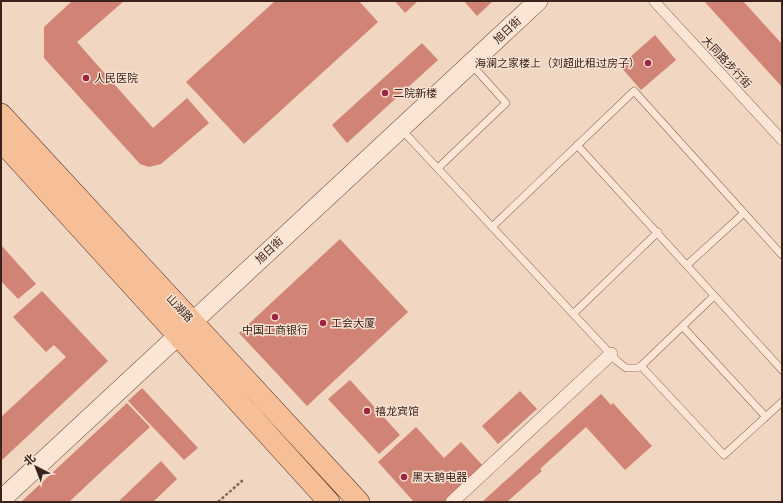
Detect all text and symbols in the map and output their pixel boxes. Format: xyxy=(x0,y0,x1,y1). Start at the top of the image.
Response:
street label: 旭日街 xyxy=(490,14,525,47)
street label: 大同路步行街 xyxy=(699,33,755,92)
place label: 海澜之家楼上（刘超此租过房子） xyxy=(475,56,640,71)
marker: 海澜之家楼上（刘超此租过房子） xyxy=(643,58,653,68)
place label: 人民医院 xyxy=(94,71,138,86)
marker: 人民医院 xyxy=(81,73,91,83)
place label: 二院新楼 xyxy=(393,86,437,101)
marker: 二院新楼 xyxy=(380,88,390,98)
street label: 旭日街 xyxy=(252,234,287,267)
street label: 山湖路 xyxy=(163,291,196,326)
marker: 中国工商银行 xyxy=(270,312,280,322)
place label: 工会大厦 xyxy=(331,316,375,331)
marker: 工会大厦 xyxy=(318,318,328,328)
place label: 中国工商银行 xyxy=(242,323,308,338)
place label: 禧龙宾馆 xyxy=(375,404,419,419)
marker: 禧龙宾馆 xyxy=(362,406,372,416)
north arrow xyxy=(16,447,56,487)
text: 北 xyxy=(21,451,39,469)
place label: 黑天鹅电器 xyxy=(412,470,467,485)
marker: 黑天鹅电器 xyxy=(399,472,409,482)

